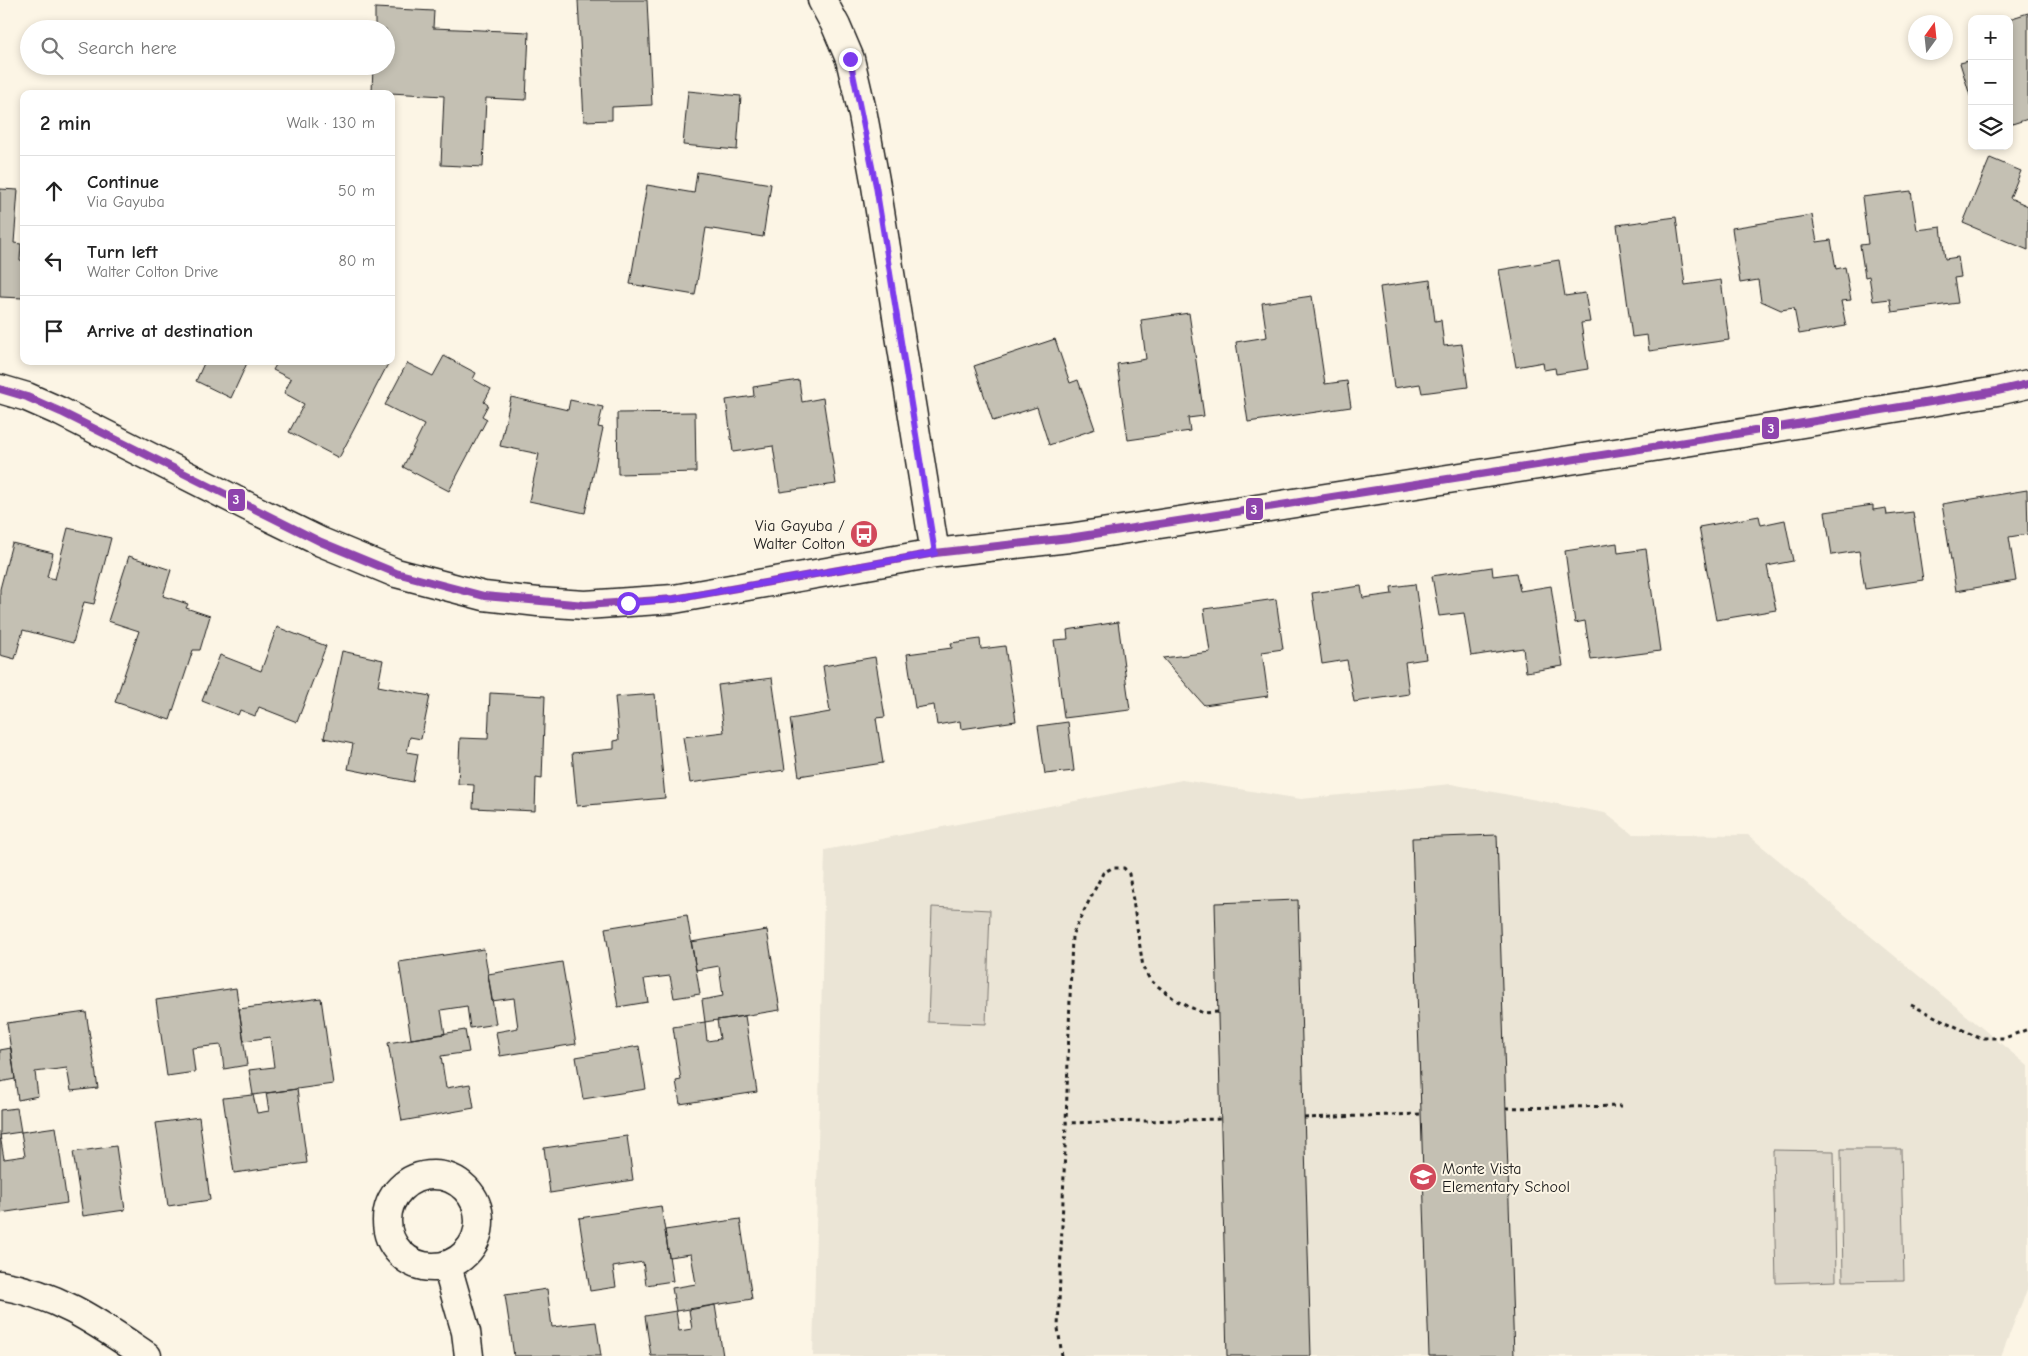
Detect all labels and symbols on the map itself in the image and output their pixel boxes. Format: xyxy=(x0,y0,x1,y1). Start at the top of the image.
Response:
north arrow xyxy=(1908,15,1953,60)
route end xyxy=(839,48,862,71)
line badge: 3 xyxy=(1761,416,1780,440)
text: 3 xyxy=(1768,420,1775,437)
line badge: 3 xyxy=(227,488,246,512)
text: 3 xyxy=(233,491,240,508)
line badge: 3 xyxy=(1245,497,1264,521)
text: 3 xyxy=(1251,501,1258,518)
place label: Via Gayuba / Walter Colton xyxy=(753,517,845,553)
bus stop icon: Via Gayuba / Walter Colton xyxy=(849,519,879,549)
route start xyxy=(617,592,640,615)
place label: Monte Vista Elementary School xyxy=(1442,1160,1570,1196)
school or university icon: Monte Vista Elementary School xyxy=(1408,1162,1438,1192)

